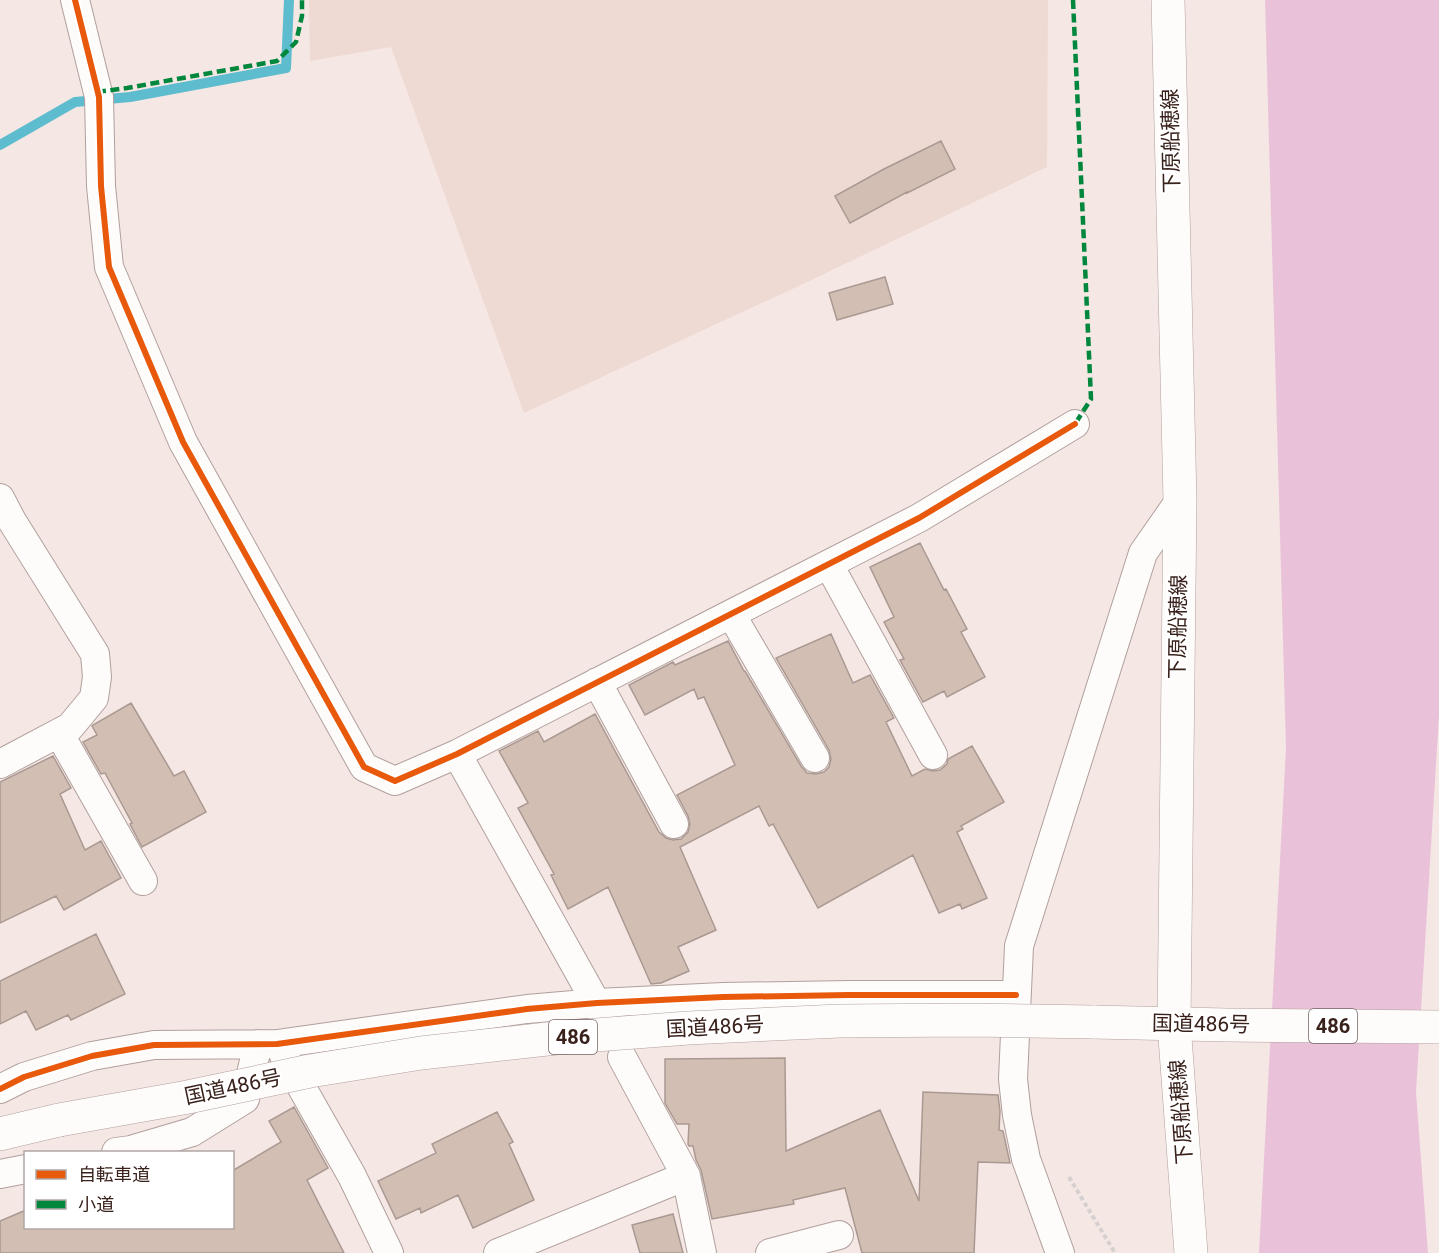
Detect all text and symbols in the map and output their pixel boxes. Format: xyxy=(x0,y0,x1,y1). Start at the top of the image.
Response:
street label: 下原船穂線 xyxy=(1158,88,1184,194)
street label: 下原船穂線 xyxy=(1165,574,1191,680)
road number: 486 xyxy=(1309,1009,1357,1043)
street label: 国道486号 xyxy=(1152,1011,1250,1037)
street label: 国道486号 xyxy=(665,1012,765,1042)
road number: 486 xyxy=(549,1020,597,1054)
street label: 下原船穂線 xyxy=(1165,1059,1197,1165)
street label: 国道486号 xyxy=(182,1065,284,1109)
legend xyxy=(24,1151,234,1229)
text: 自転車道 xyxy=(78,1164,150,1185)
text: 小道 xyxy=(78,1194,114,1215)

